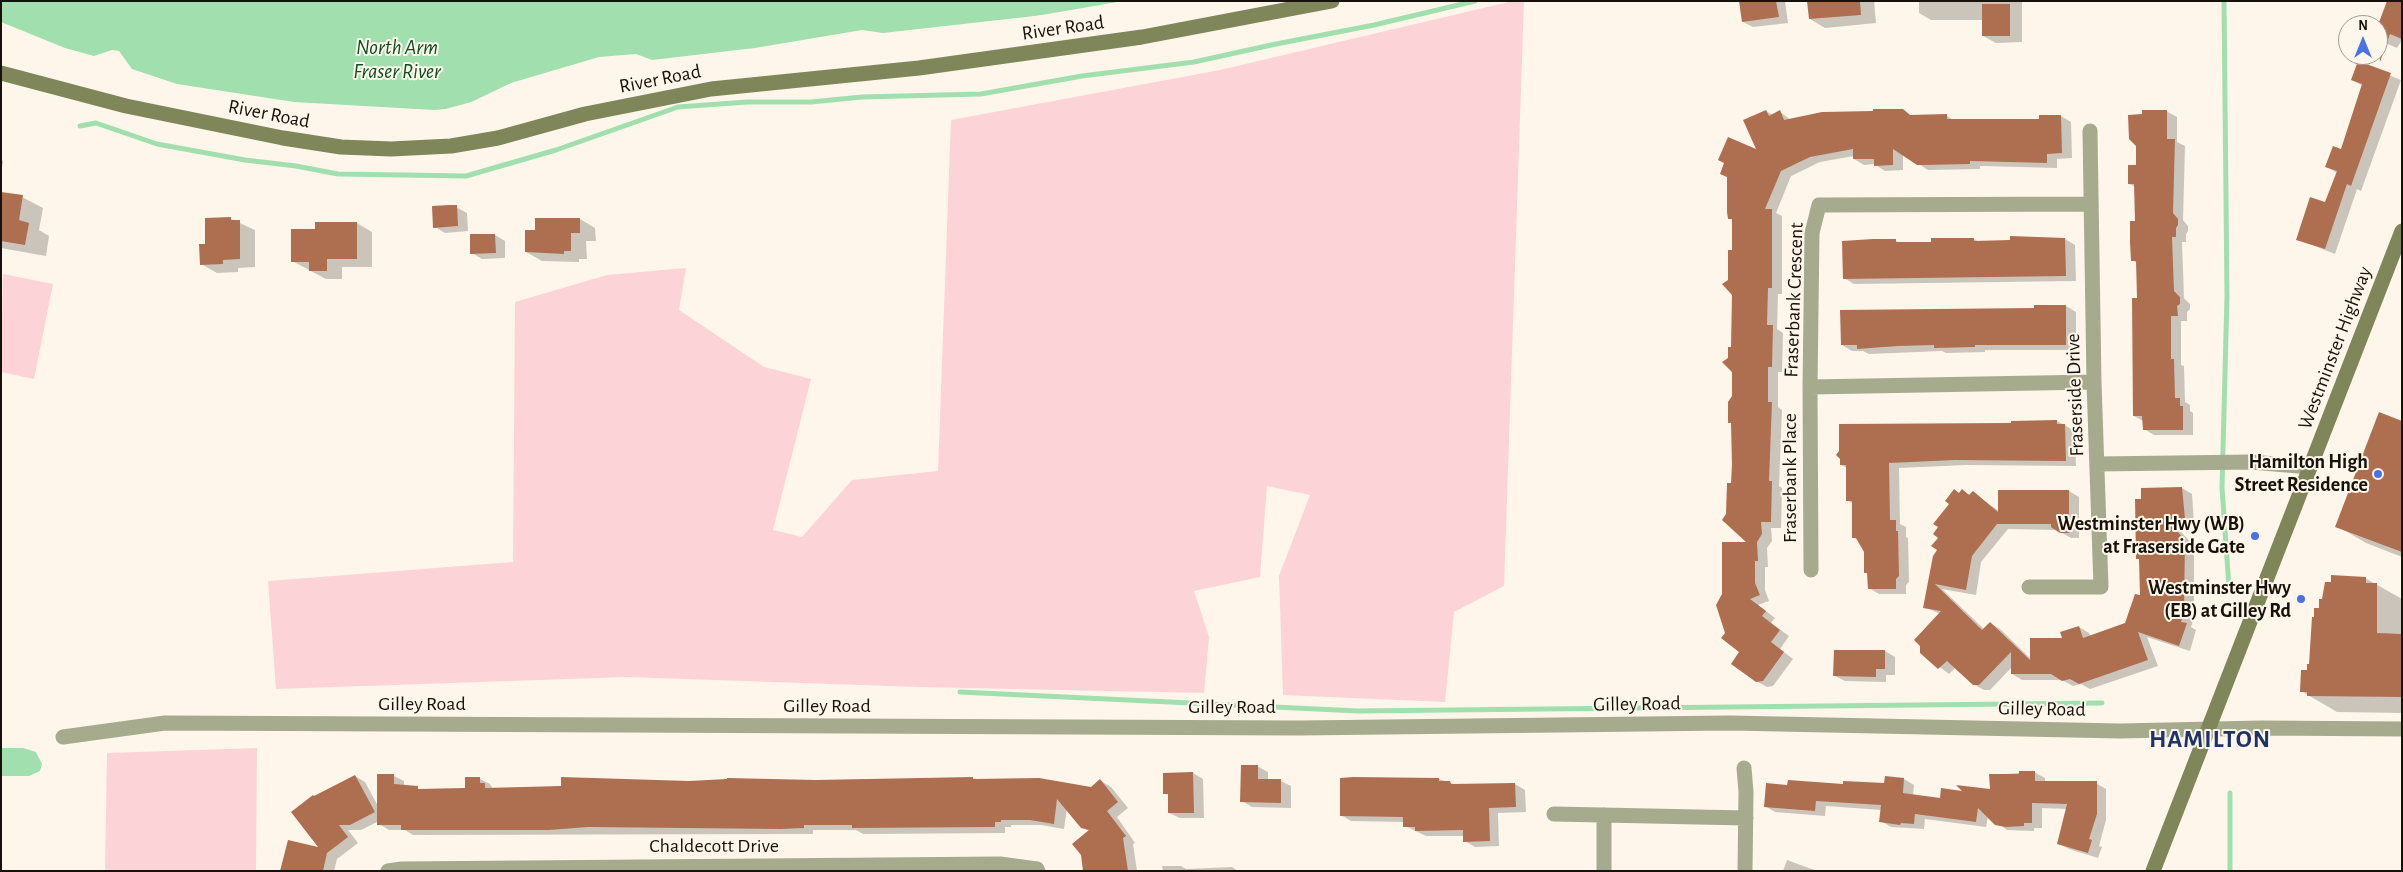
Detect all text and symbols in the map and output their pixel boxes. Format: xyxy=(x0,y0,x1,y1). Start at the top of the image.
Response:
street label: River Road xyxy=(1020,10,1106,46)
north arrow xyxy=(2338,15,2388,65)
text: N xyxy=(2358,19,2368,33)
water label: North Arm Fraser River xyxy=(353,35,441,85)
street label: River Road xyxy=(617,59,703,99)
street label: River Road xyxy=(226,94,312,134)
street label: Fraserbank Crescent xyxy=(1779,222,1809,378)
street label: Westminster Highway xyxy=(2293,263,2377,433)
street label: Fraserside Drive xyxy=(2061,333,2089,457)
street label: Fraserbank Place xyxy=(1778,413,1802,543)
place label: Hamilton High Street Residence xyxy=(2235,450,2368,497)
marker: Hamilton High Street Residence xyxy=(2372,468,2384,480)
place label: Westminster Hwy (WB) at Fraserside Gate xyxy=(2058,512,2245,559)
marker: Westminster Hwy (WB) at Fraserside Gate xyxy=(2249,530,2261,542)
place label: Westminster Hwy (EB) at Gilley Rd xyxy=(2148,576,2291,623)
marker: Westminster Hwy (EB) at Gilley Rd xyxy=(2295,593,2307,605)
street label: Gilley Road xyxy=(1593,691,1681,717)
street label: Gilley Road xyxy=(378,692,466,716)
street label: Gilley Road xyxy=(783,694,871,718)
street label: Gilley Road xyxy=(1188,695,1276,719)
street label: Gilley Road xyxy=(1998,696,2086,722)
district label: HAMILTON xyxy=(2148,724,2272,754)
street label: Chaldecott Drive xyxy=(649,834,779,858)

